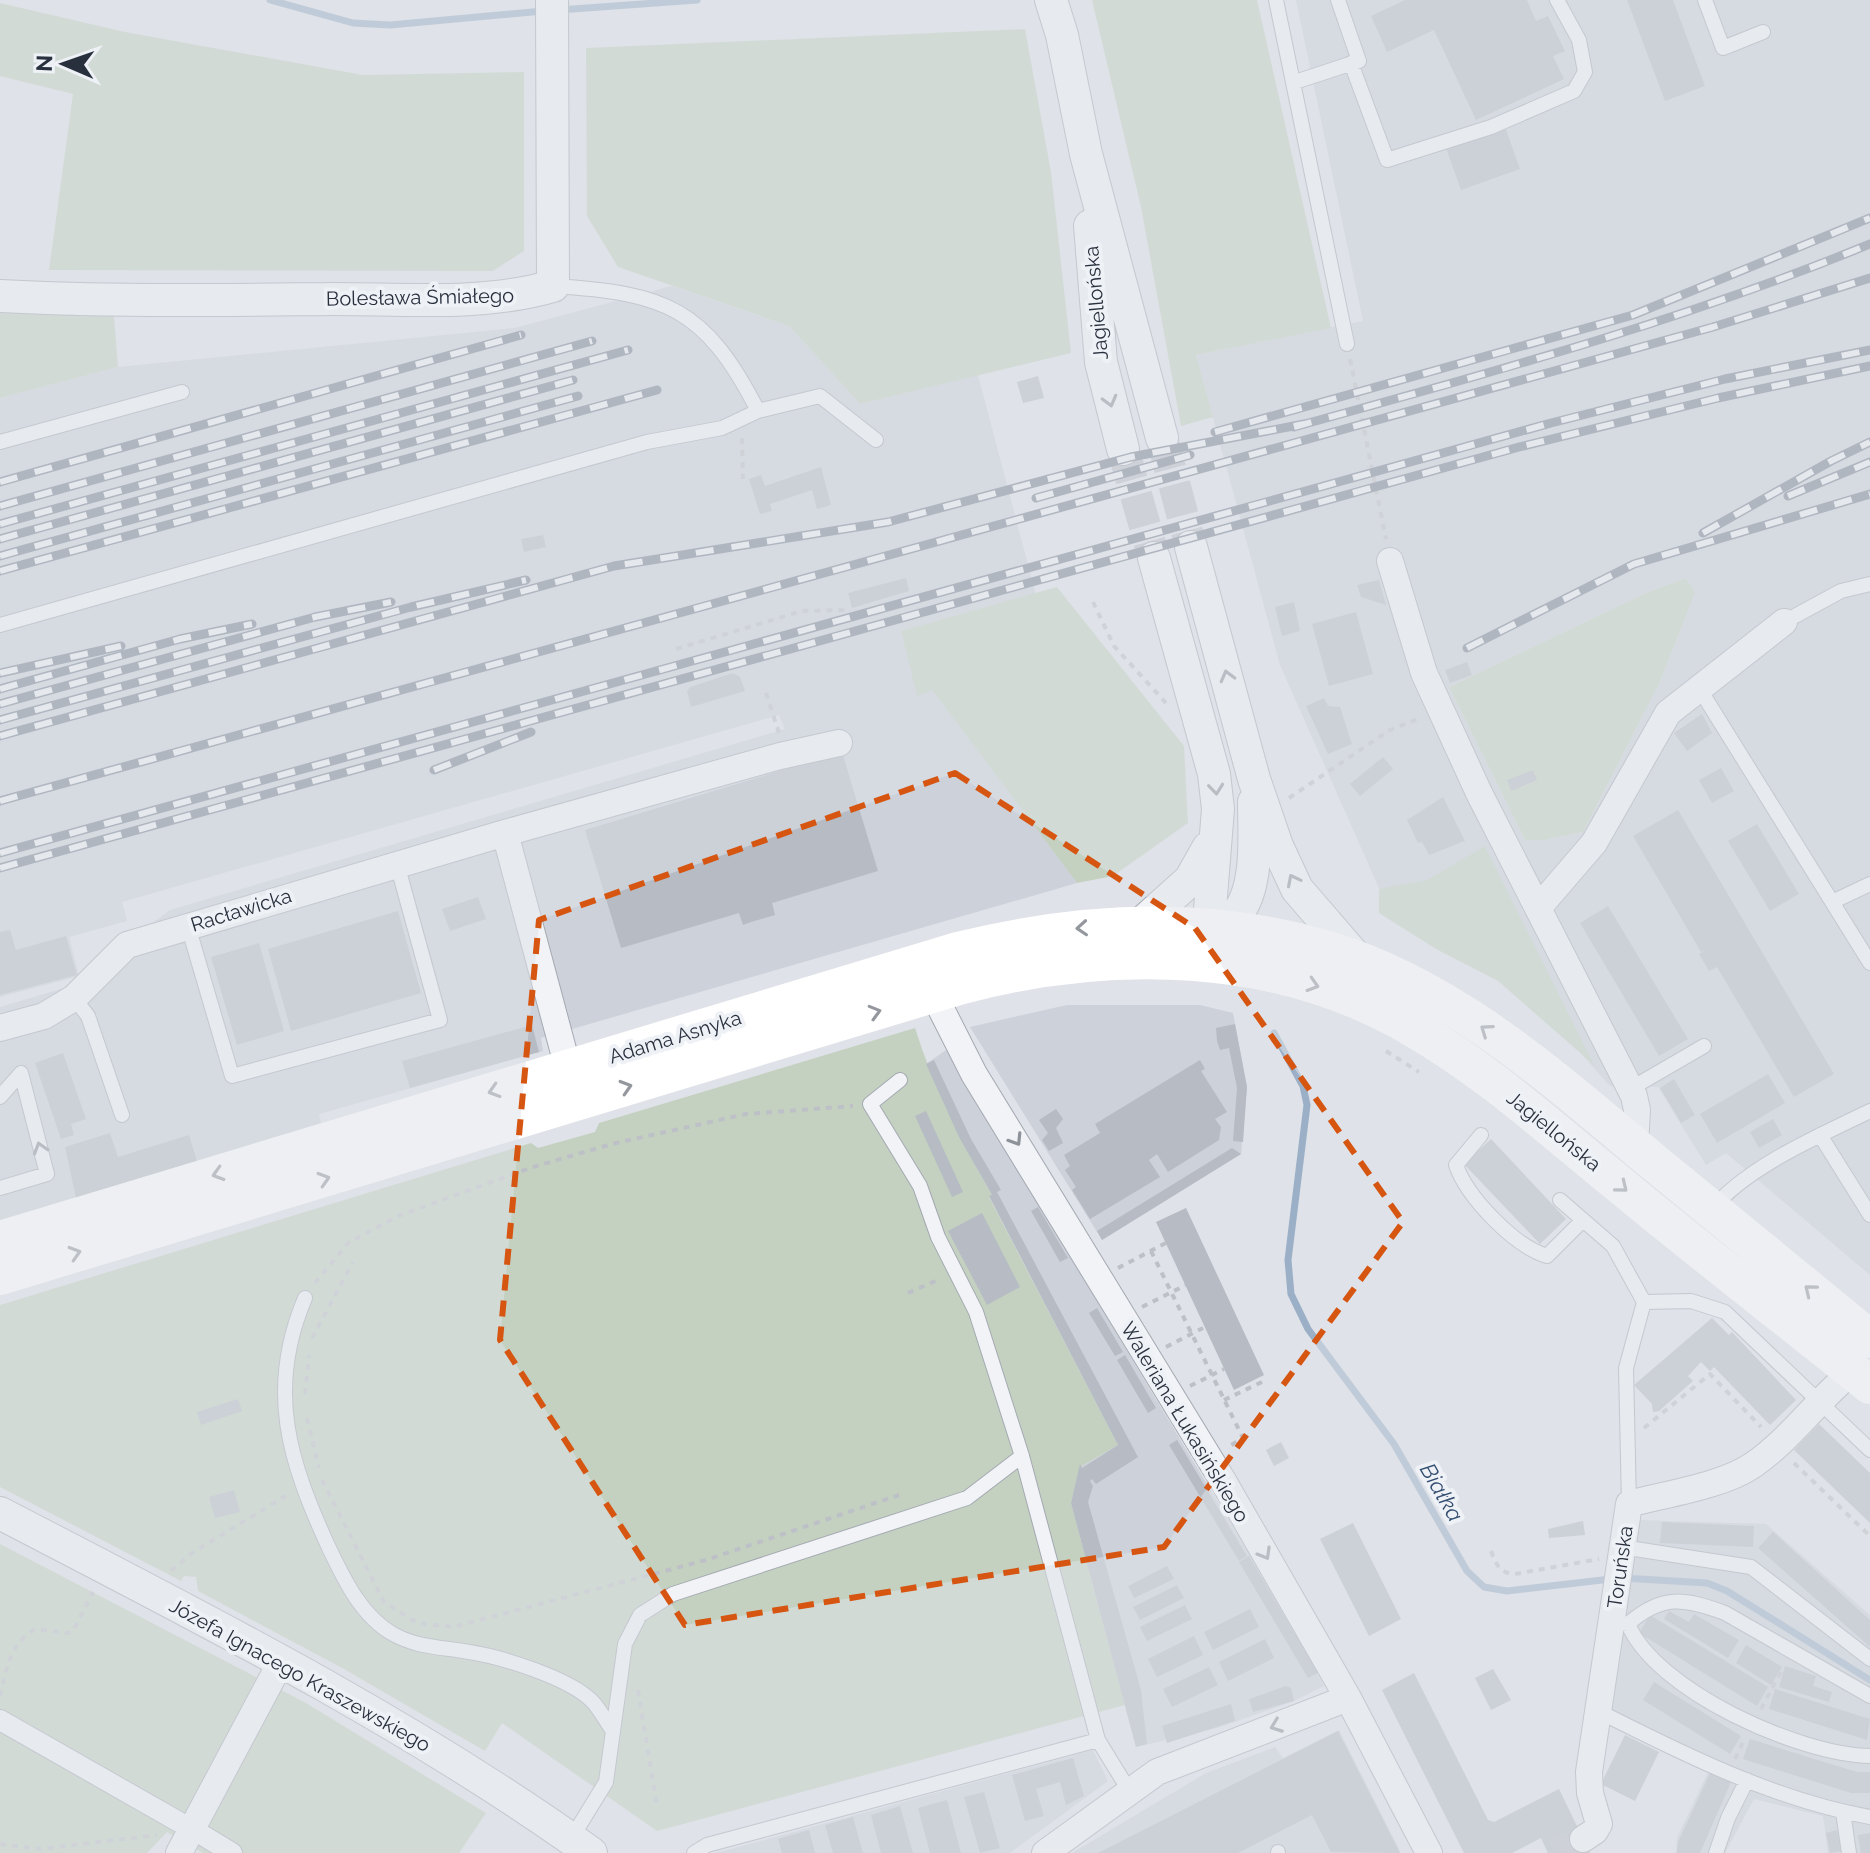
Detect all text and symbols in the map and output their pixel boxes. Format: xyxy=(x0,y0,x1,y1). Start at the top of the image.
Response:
north arrow xyxy=(24,24,104,104)
text: N xyxy=(31,54,57,72)
street label: Jagiellońska xyxy=(1079,245,1113,361)
street label: Bolesława Śmiałego xyxy=(326,282,514,311)
one-way arrow xyxy=(1101,394,1118,408)
one-way arrow xyxy=(1220,670,1236,684)
one-way arrow xyxy=(1207,783,1224,796)
one-way arrow xyxy=(1288,873,1303,888)
street label: Racławicka xyxy=(188,883,294,937)
one-way arrow xyxy=(1075,919,1088,936)
one-way arrow xyxy=(1305,975,1319,991)
street label: Adama Asnyka xyxy=(606,1005,744,1069)
one-way arrow xyxy=(868,1005,882,1021)
one-way arrow xyxy=(1481,1025,1495,1040)
one-way arrow xyxy=(619,1080,633,1096)
one-way arrow xyxy=(487,1082,501,1098)
street label: Jagiellońska xyxy=(1502,1086,1606,1176)
one-way arrow xyxy=(1006,1131,1021,1146)
one-way arrow xyxy=(33,1141,49,1155)
one-way arrow xyxy=(211,1165,225,1181)
one-way arrow xyxy=(316,1172,330,1188)
one-way arrow xyxy=(1613,1177,1627,1192)
one-way arrow xyxy=(67,1246,81,1262)
one-way arrow xyxy=(1804,1285,1819,1299)
street label: Waleriana Łukasińskiego xyxy=(1116,1318,1254,1527)
water label: Białka xyxy=(1415,1458,1469,1526)
street label: Toruńska xyxy=(1602,1524,1638,1610)
one-way arrow xyxy=(1255,1546,1271,1560)
street label: Józefa Ignacego Kraszewskiego xyxy=(165,1593,435,1757)
one-way arrow xyxy=(1270,1716,1284,1733)

